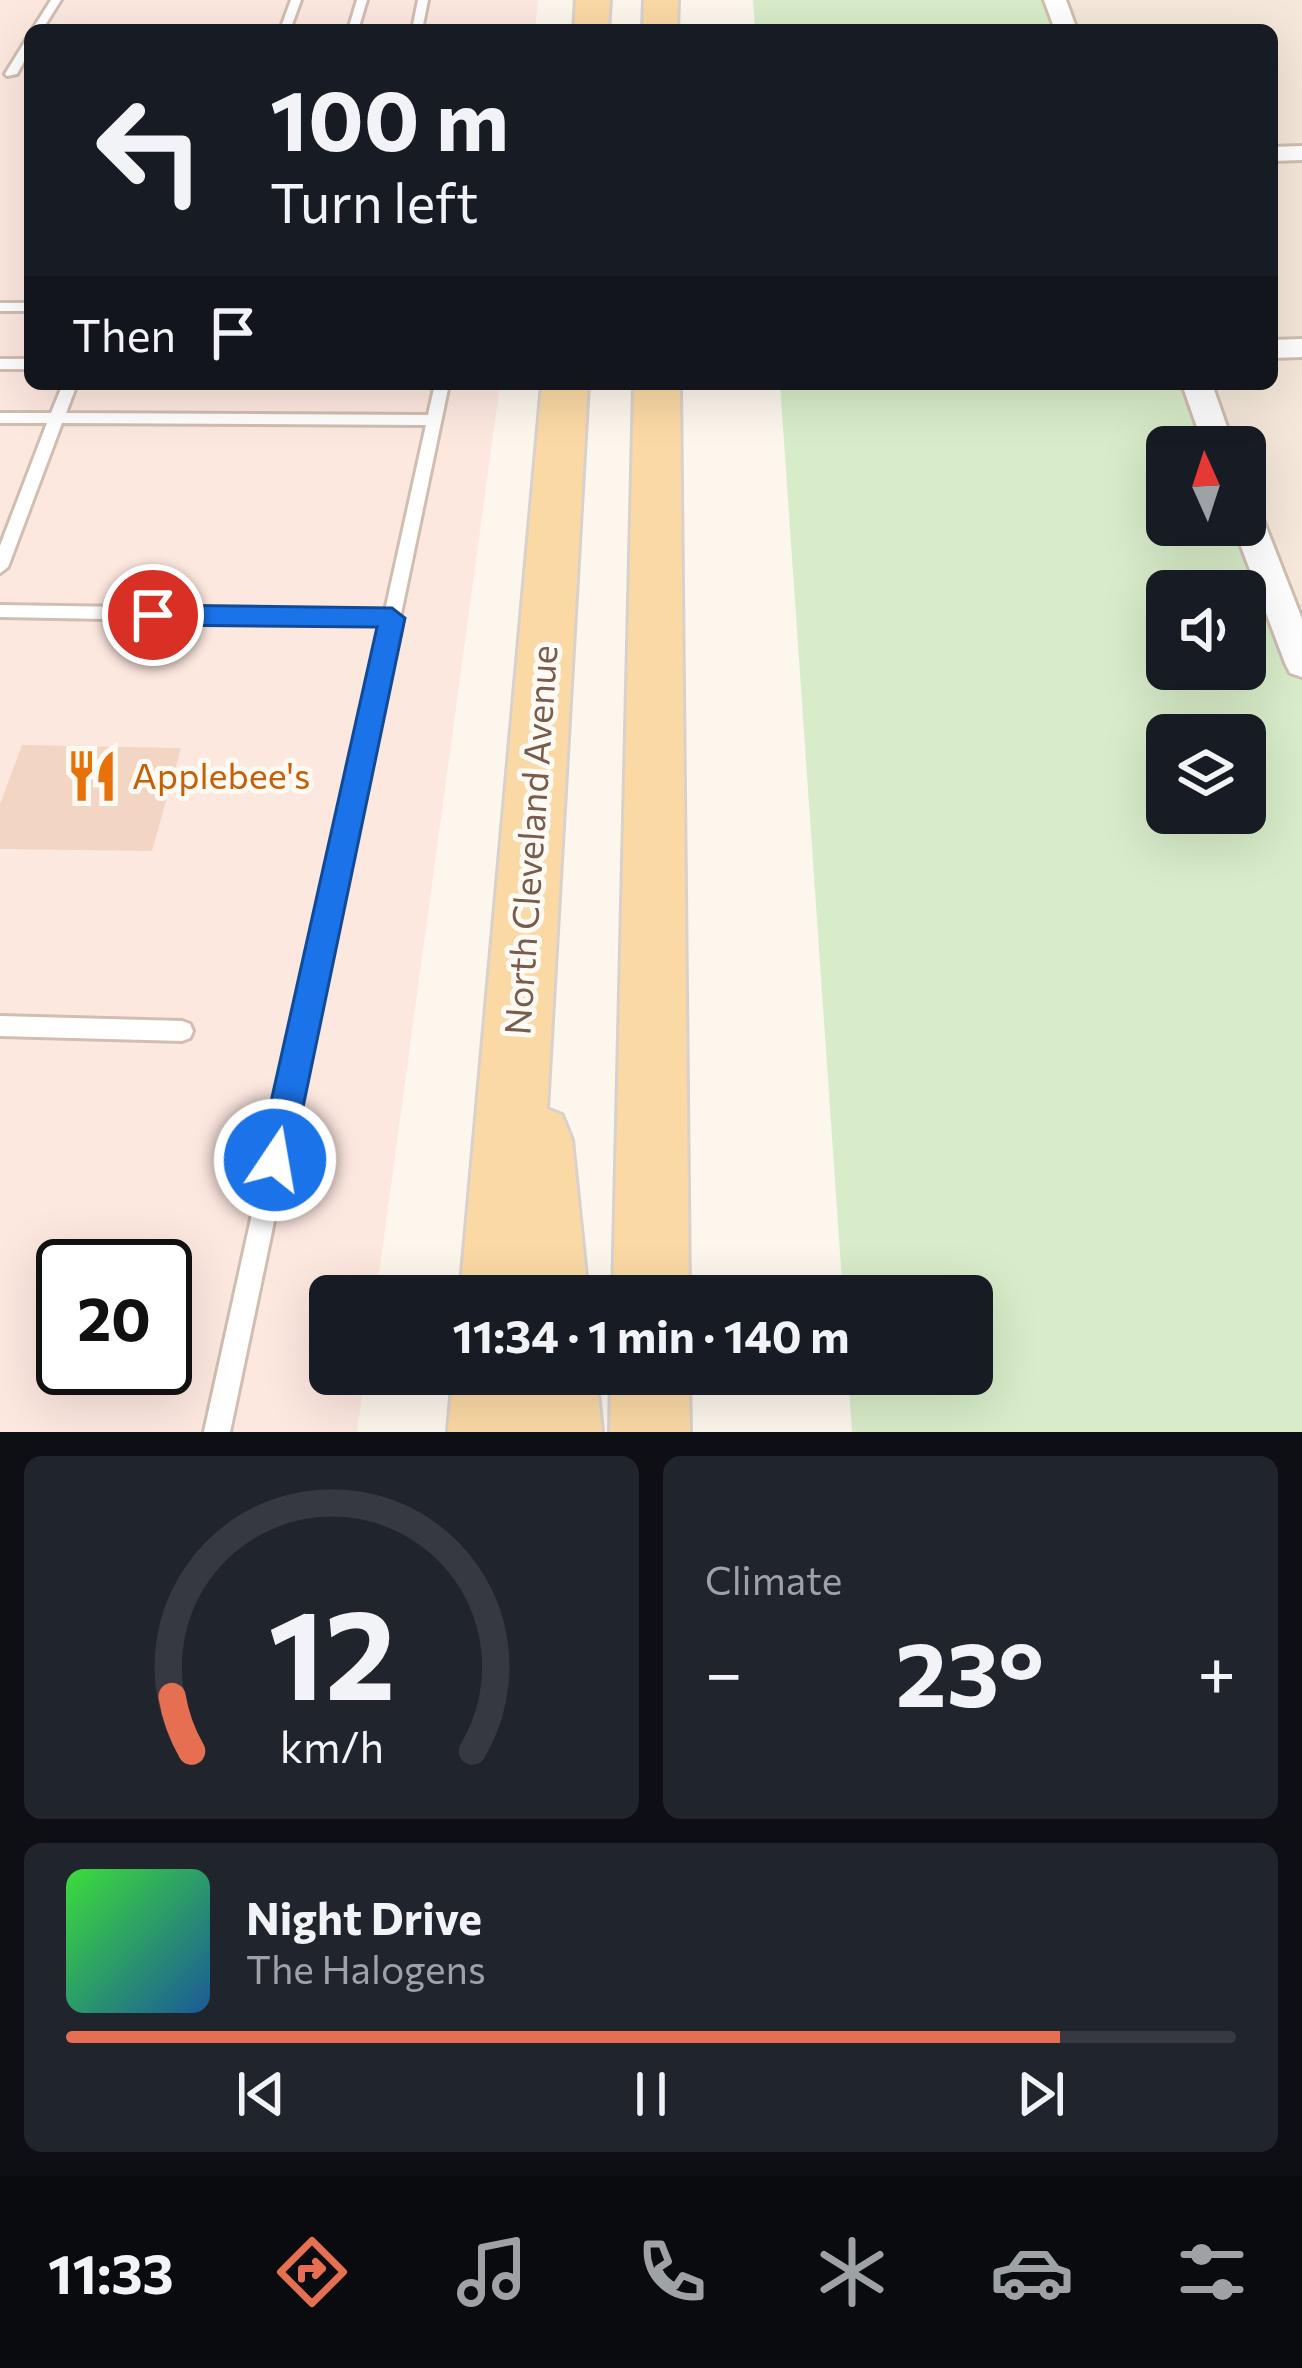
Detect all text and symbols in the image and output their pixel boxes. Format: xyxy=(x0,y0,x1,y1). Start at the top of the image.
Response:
text: 100 m xyxy=(270,66,509,168)
icon: left xyxy=(72,72,228,228)
text: Turn left xyxy=(270,168,478,234)
icon: arrive xyxy=(200,300,266,366)
text: Then xyxy=(72,306,176,361)
north arrow xyxy=(1146,426,1266,546)
map controls xyxy=(1146,426,1266,834)
pin xyxy=(102,564,204,666)
button: sound xyxy=(1146,570,1266,690)
icon: arrive xyxy=(120,582,186,648)
street label: North Cleveland Avenue xyxy=(493,643,565,1036)
button: layers xyxy=(1146,714,1266,834)
restaurant icon: Applebee's xyxy=(63,747,121,805)
place label: Applebee's xyxy=(132,752,311,796)
position arrow xyxy=(212,1097,338,1223)
speed limit sign: 20 xyxy=(36,1239,192,1395)
text: 11:34 · 1 min · 140 m xyxy=(452,1307,850,1362)
text: Climate xyxy=(705,1555,842,1603)
text: 12 xyxy=(268,1573,395,1726)
text: 23° xyxy=(896,1615,1044,1726)
text: − xyxy=(705,1630,743,1711)
text: + xyxy=(1197,1630,1236,1711)
text: km/h xyxy=(279,1718,384,1771)
text: Night Drive xyxy=(246,1889,482,1944)
text: The Halogens xyxy=(246,1944,486,1992)
icon: previous xyxy=(228,2061,294,2127)
icon: pause xyxy=(618,2061,684,2127)
icon: next xyxy=(1008,2061,1074,2127)
icon: directions xyxy=(270,2230,354,2314)
icon: music xyxy=(450,2230,534,2314)
icon: phone xyxy=(630,2230,714,2314)
icon: climate xyxy=(810,2230,894,2314)
icon: car xyxy=(990,2230,1074,2314)
icon: filters xyxy=(1170,2230,1254,2314)
text: 11:33 xyxy=(48,2239,174,2305)

